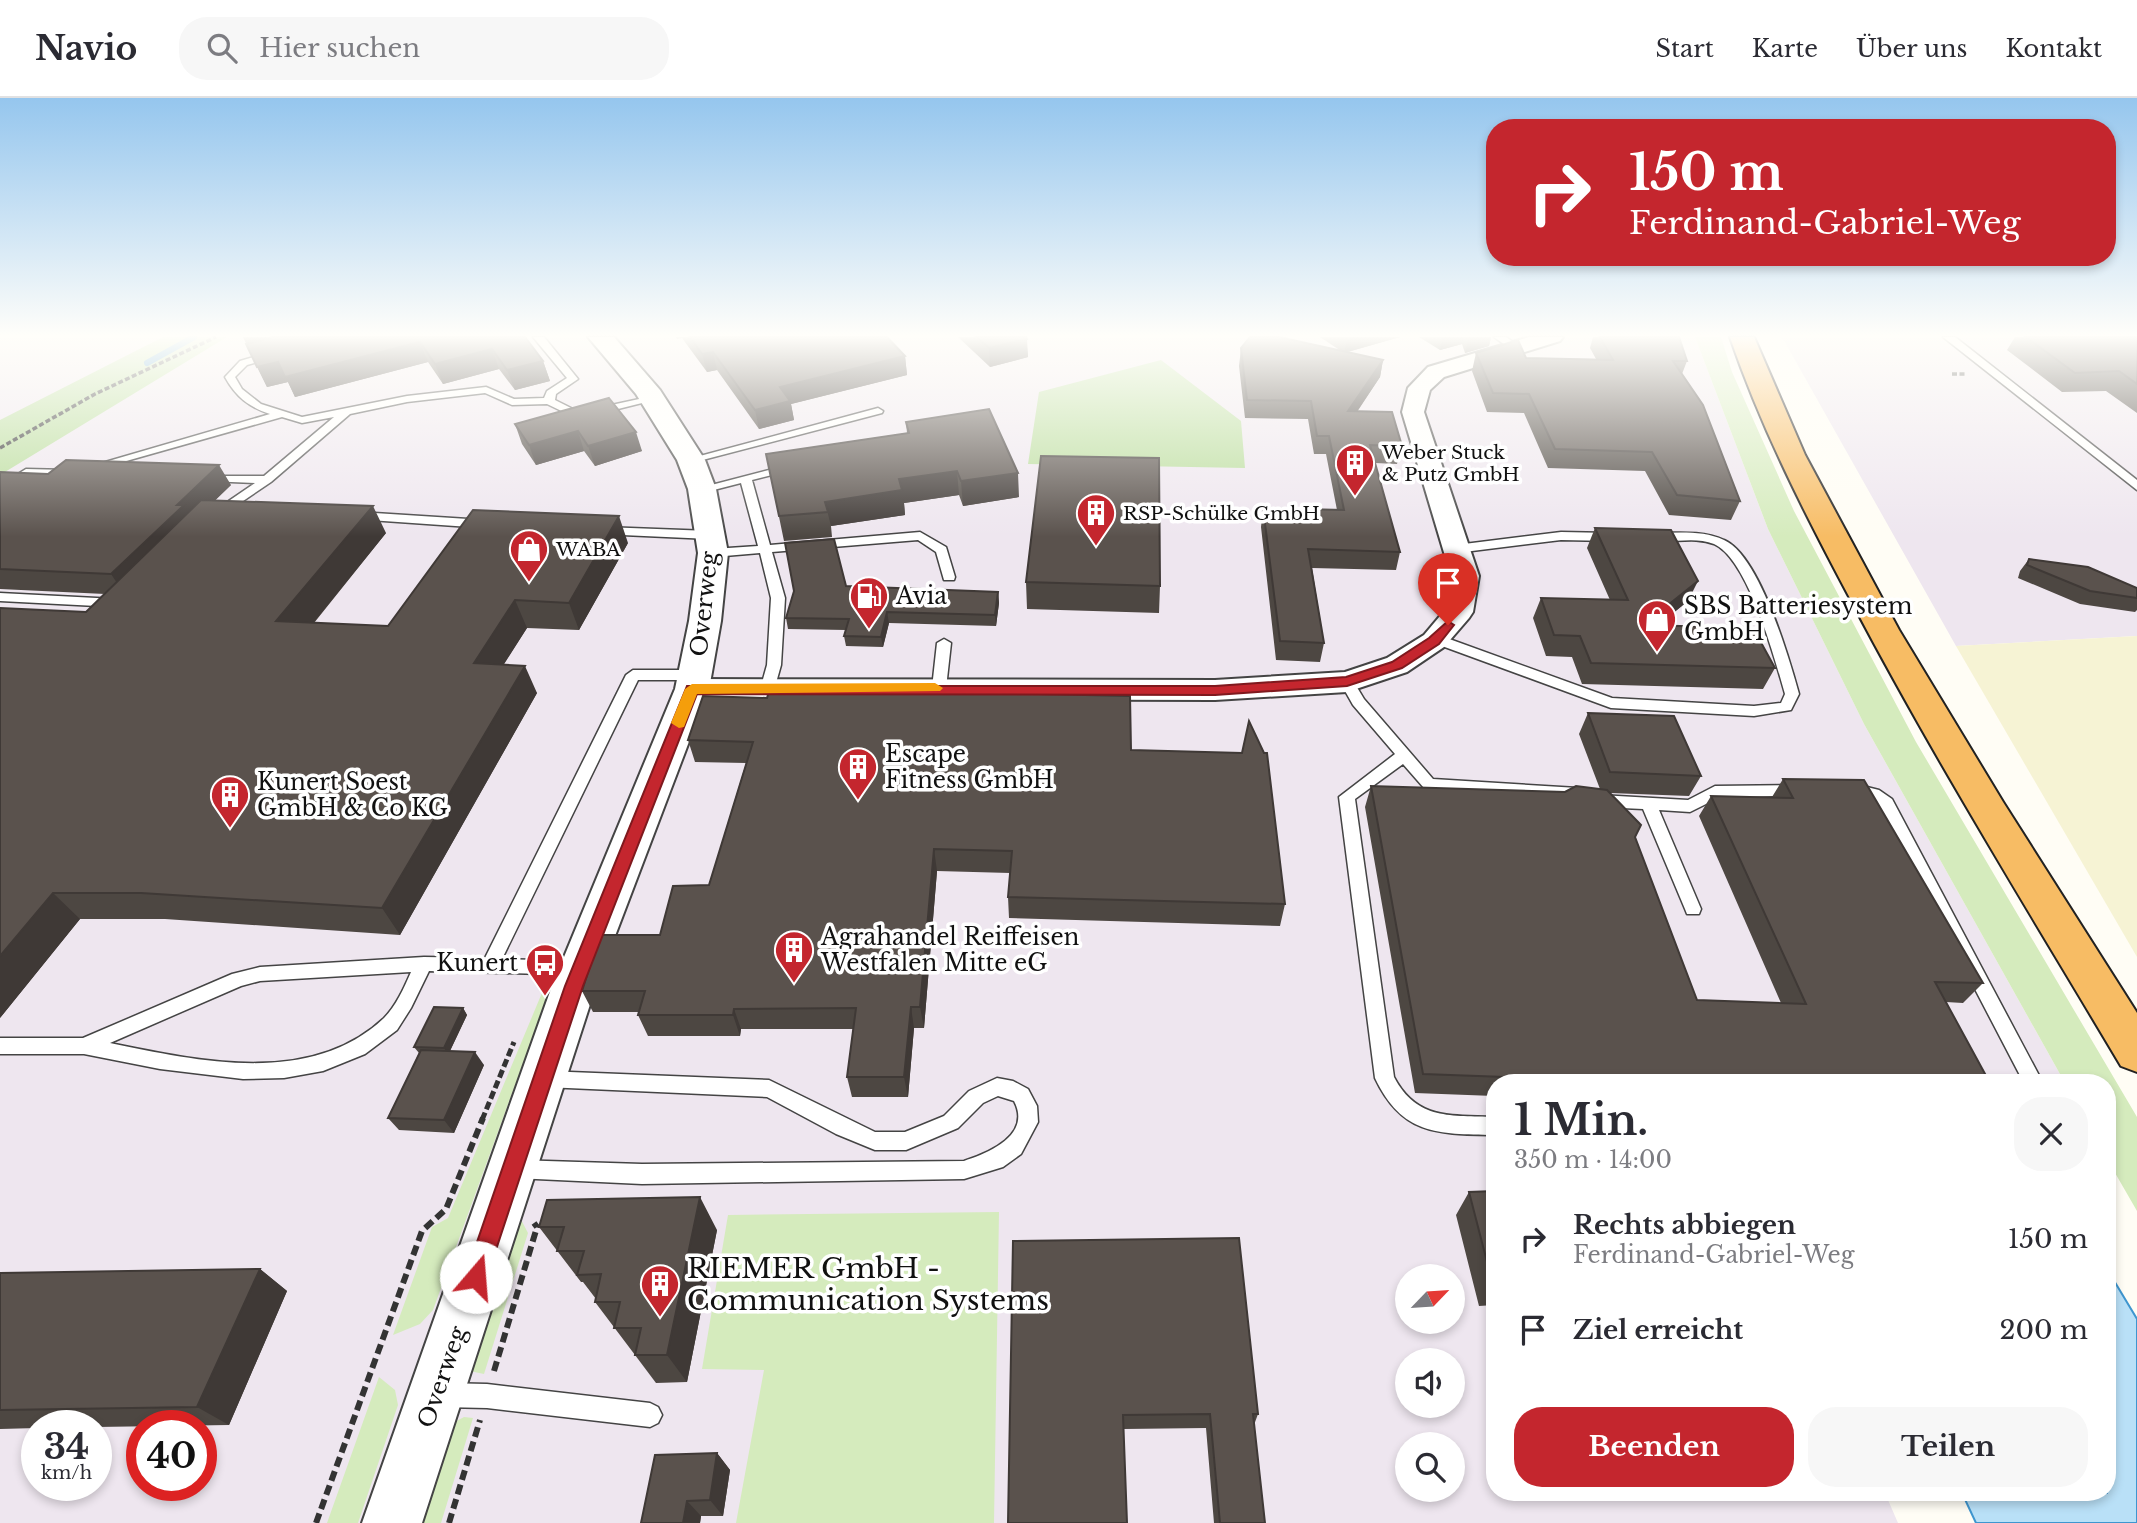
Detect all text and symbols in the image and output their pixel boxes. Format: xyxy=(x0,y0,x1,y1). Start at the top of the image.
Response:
search box xyxy=(179,17,669,80)
text: Navio xyxy=(35,28,137,69)
icon: search xyxy=(203,29,241,67)
text: Hier suchen xyxy=(259,32,420,64)
text: Start xyxy=(1656,34,1714,63)
text: Karte xyxy=(1752,34,1818,63)
text: Über uns xyxy=(1856,34,1968,63)
text: Kontakt xyxy=(2006,34,2102,63)
text: 150 m xyxy=(1629,142,1784,203)
icon: right xyxy=(1514,147,1605,238)
text: Ferdinand-Gabriel-Weg xyxy=(1629,203,2021,243)
place label: Weber Stuck & Putz GmbH xyxy=(1381,441,1520,486)
building icon: Weber Stuck & Putz GmbH xyxy=(1334,442,1376,497)
building icon: RSP-Schülke GmbH xyxy=(1075,492,1117,547)
place label: RSP-Schülke GmbH xyxy=(1123,502,1320,525)
shop icon: WABA xyxy=(508,528,550,583)
place label: WABA xyxy=(555,538,621,561)
street label: Overweg xyxy=(685,550,723,658)
pin xyxy=(1418,553,1478,625)
icon: arrive xyxy=(1429,564,1467,602)
fuel station icon: Avia xyxy=(848,575,890,630)
place label: Avia xyxy=(895,582,947,610)
place label: SBS Batteriesystem GmbH xyxy=(1684,592,1913,646)
shop icon: SBS Batteriesystem GmbH xyxy=(1636,598,1678,653)
place label: Escape Fitness GmbH xyxy=(885,740,1054,794)
building icon: Escape Fitness GmbH xyxy=(837,746,879,801)
place label: Kunert Soest GmbH & Co KG xyxy=(257,768,448,822)
building icon: Kunert Soest GmbH & Co KG xyxy=(209,774,251,829)
place label: Agrahandel Reiffeisen Westfalen Mitte eG xyxy=(820,923,1080,977)
building icon: Agrahandel Reiffeisen Westfalen Mitte eG xyxy=(773,929,815,984)
bus stop icon: Kunert xyxy=(524,942,566,997)
place label: Kunert xyxy=(436,949,518,977)
text: 1 Min. xyxy=(1514,1094,1648,1146)
button: close xyxy=(2014,1097,2088,1171)
text: 350 m · 14:00 xyxy=(1514,1146,1672,1174)
text: Rechts abbiegen xyxy=(1573,1209,1796,1241)
icon: right xyxy=(1514,1220,1552,1258)
text: 150 m xyxy=(2008,1223,2088,1255)
position arrow xyxy=(439,1240,513,1314)
text: Ferdinand-Gabriel-Weg xyxy=(1573,1241,1855,1269)
place label: RIEMER GmbH - Communication Systems xyxy=(687,1251,1049,1318)
building icon: RIEMER GmbH - Communication Systems xyxy=(639,1263,681,1318)
north arrow xyxy=(1395,1264,1465,1334)
map controls xyxy=(1395,1264,1465,1502)
icon: arrive xyxy=(1514,1311,1552,1349)
text: Ziel erreicht xyxy=(1573,1314,1743,1346)
text: 200 m xyxy=(1999,1314,2088,1346)
street label: Overweg xyxy=(412,1322,472,1431)
button: sound xyxy=(1395,1348,1465,1418)
button: Beenden xyxy=(1514,1407,1794,1487)
button: Teilen xyxy=(1808,1407,2088,1487)
speed limit sign: 40 xyxy=(126,1410,217,1501)
text: 34 xyxy=(44,1425,89,1468)
button: search xyxy=(1395,1432,1465,1502)
text: km/h xyxy=(41,1462,92,1484)

